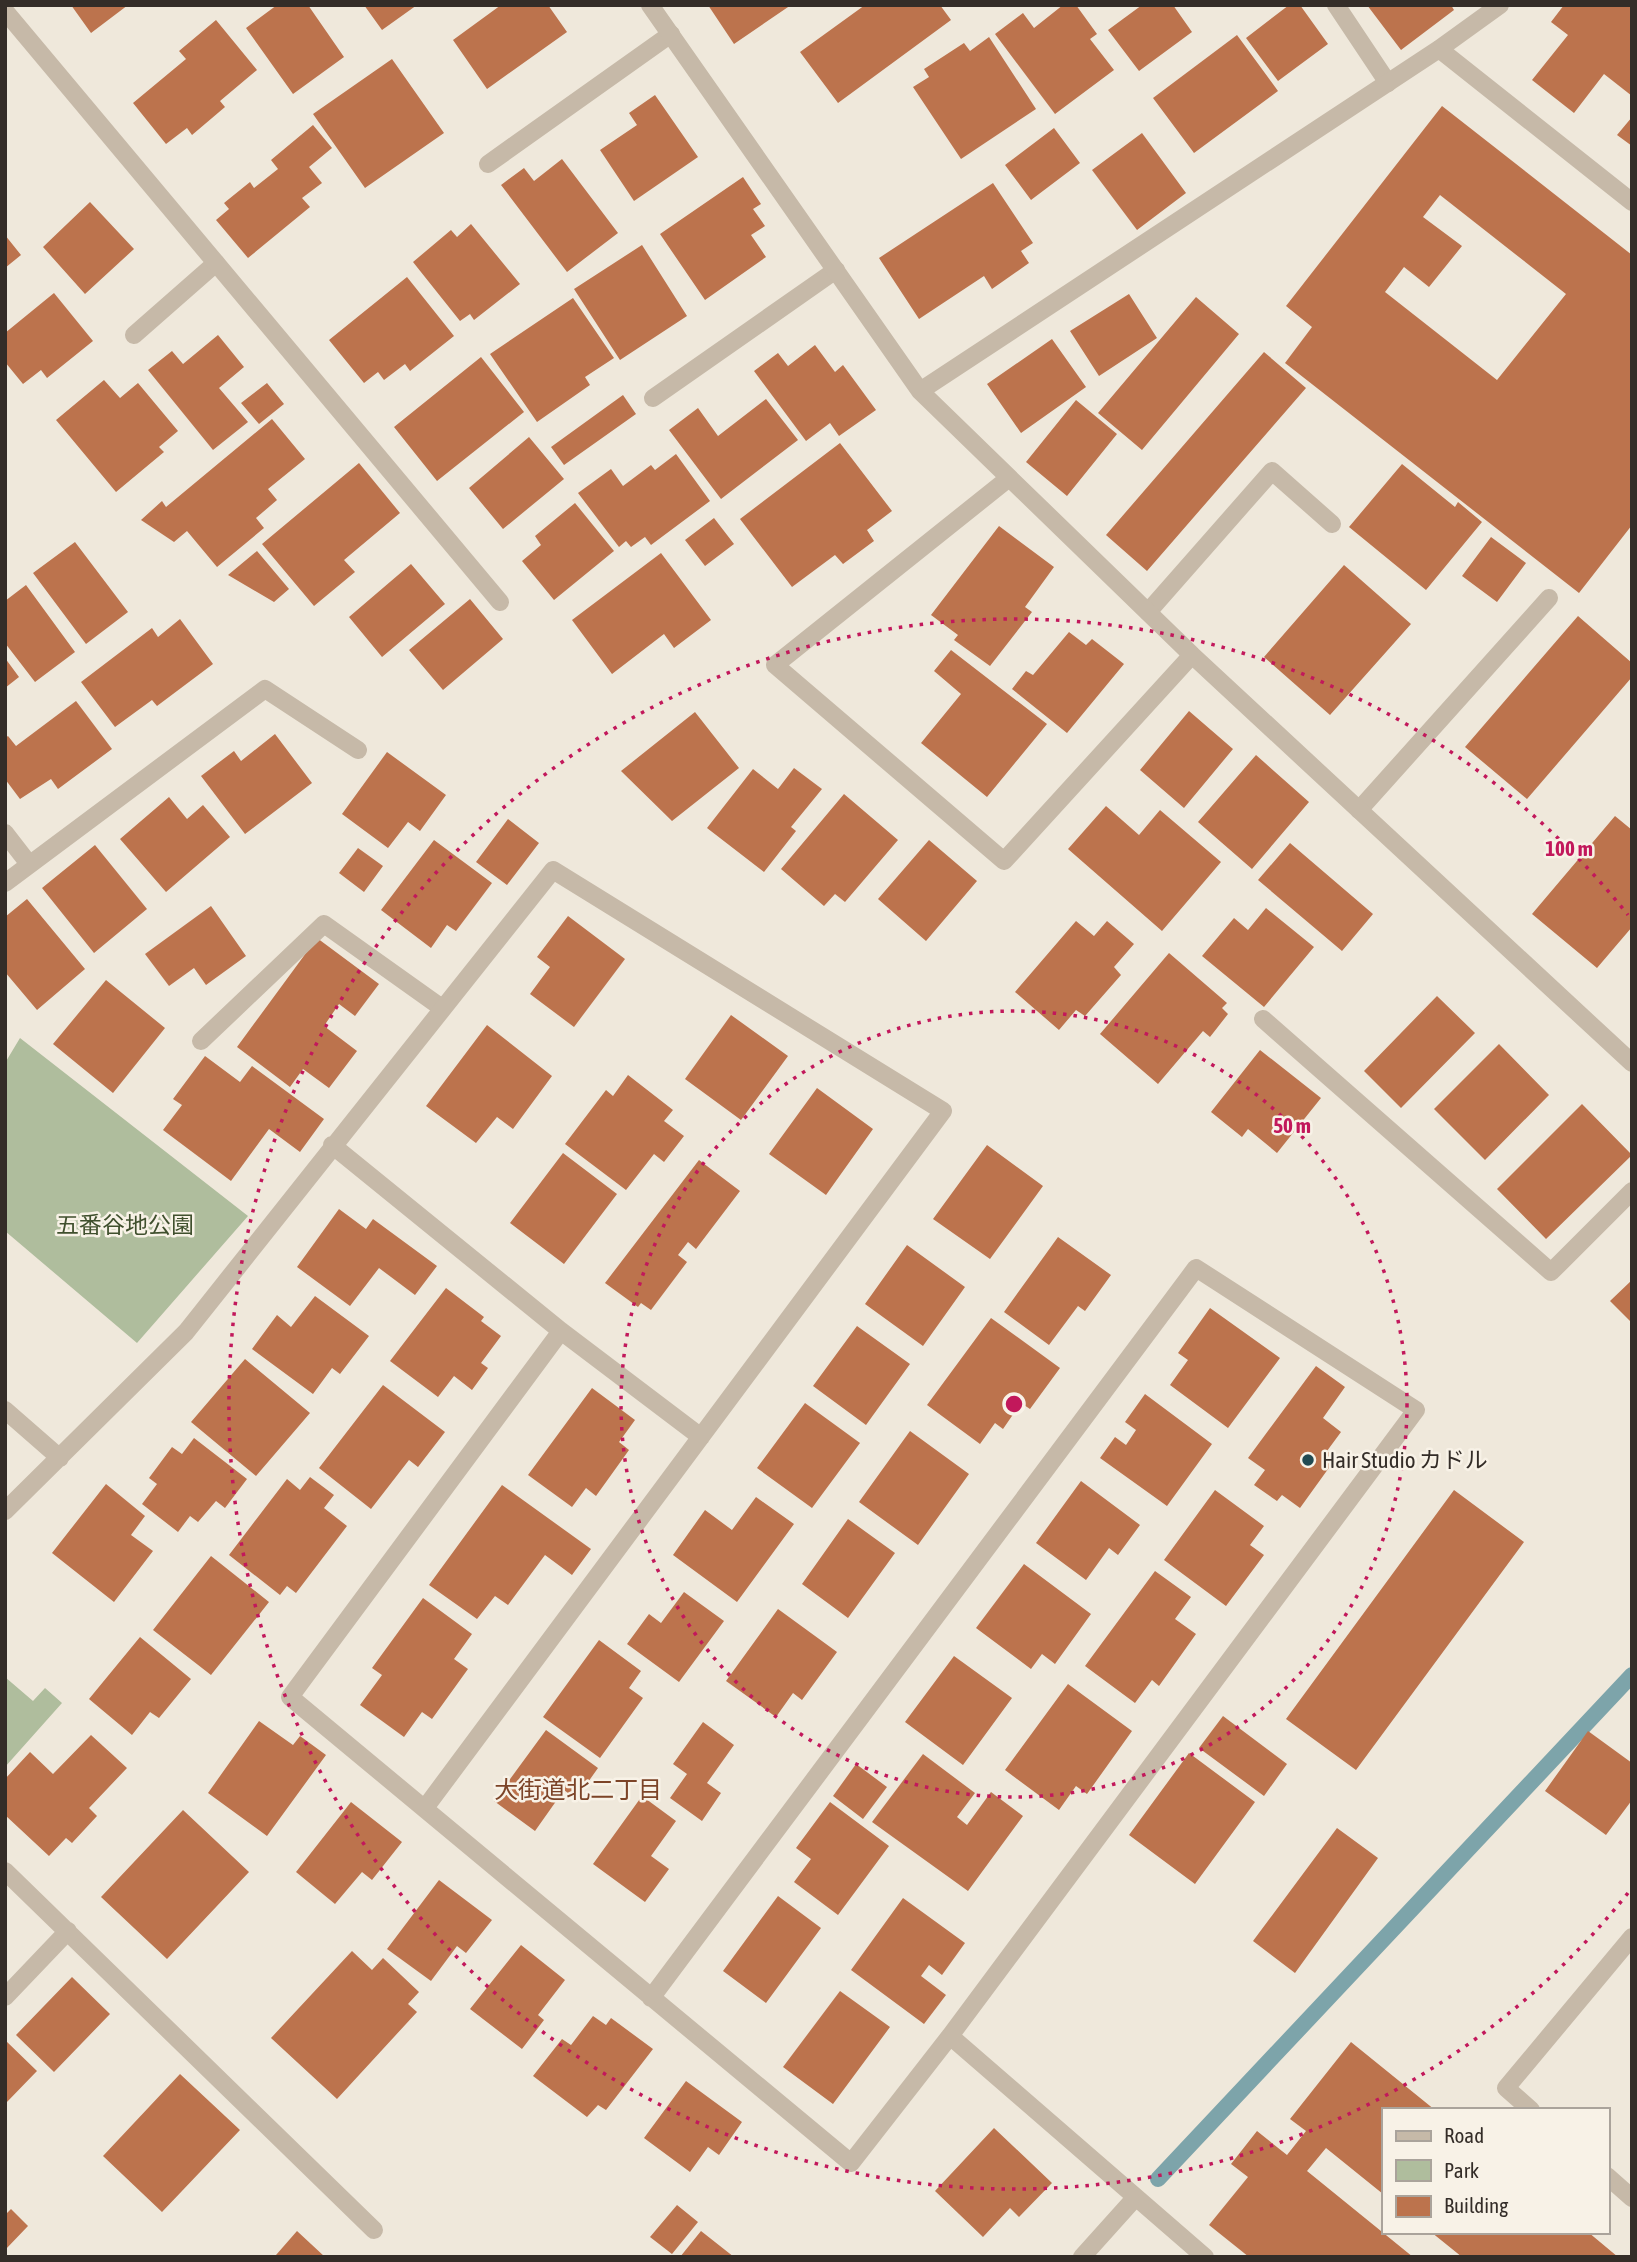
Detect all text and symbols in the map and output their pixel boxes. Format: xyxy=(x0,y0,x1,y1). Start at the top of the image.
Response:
text: 100 m xyxy=(1545,836,1593,860)
text: 50 m xyxy=(1273,1113,1311,1137)
park label: 五番谷地公園 xyxy=(56,1212,194,1238)
centre of rings xyxy=(1002,1392,1026,1416)
place label: Hair Studio カドル xyxy=(1322,1447,1488,1473)
marker: Hair Studio カドル xyxy=(1300,1452,1316,1468)
district label: 大街道北二丁目 xyxy=(494,1776,662,1803)
legend xyxy=(1382,2108,1609,2234)
text: Road xyxy=(1444,2123,1484,2147)
text: Park xyxy=(1444,2158,1479,2182)
text: Building xyxy=(1444,2193,1508,2217)

